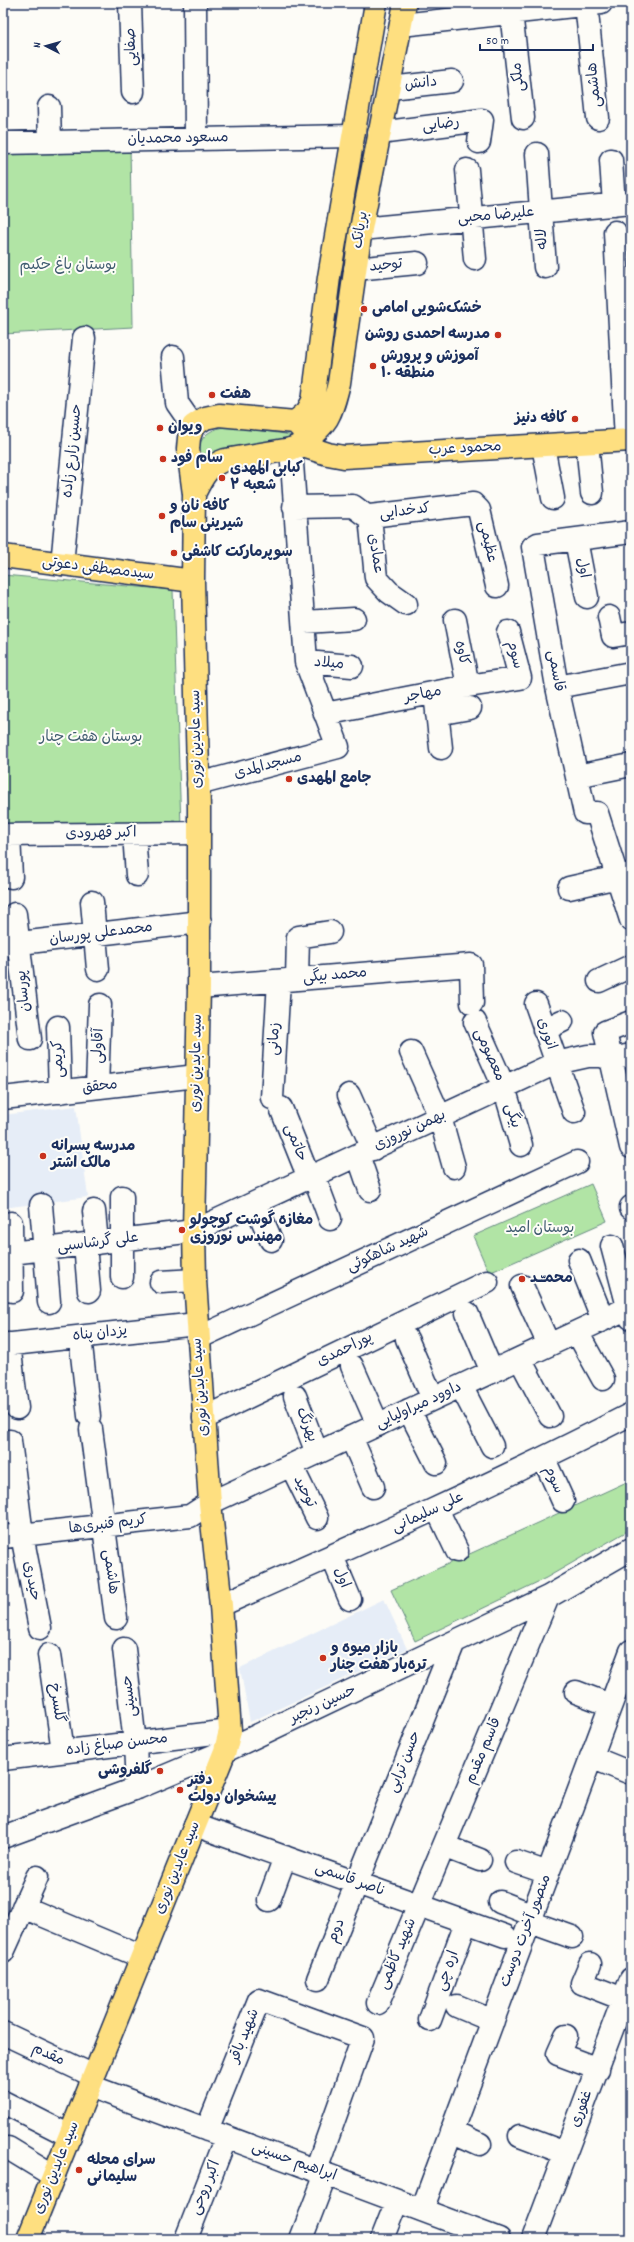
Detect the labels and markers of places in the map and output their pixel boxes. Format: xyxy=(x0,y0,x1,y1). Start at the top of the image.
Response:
place label: خشک‌شویی امامی xyxy=(372,298,482,320)
marker: خشک‌شویی امامی xyxy=(359,304,369,314)
place label: مدرسه احمدی روشن xyxy=(365,324,490,346)
marker: مدرسه احمدی روشن xyxy=(493,330,503,340)
place label: آموزش و پرورش منطقه ۱۰ xyxy=(381,346,480,385)
marker: آموزش و پرورش منطقه ۱۰ xyxy=(368,361,378,371)
place label: هفت xyxy=(220,384,251,406)
marker: هفت xyxy=(207,390,217,400)
place label: کافه دنیز xyxy=(513,408,567,430)
marker: کافه دنیز xyxy=(570,414,580,424)
place label: ویوان xyxy=(168,417,202,439)
marker: ویوان xyxy=(155,423,165,433)
place label: سام فود xyxy=(171,448,223,470)
marker: سام فود xyxy=(158,454,168,464)
place label: کبابی المهدی شعبه ۲ xyxy=(230,458,303,497)
marker: کبابی المهدی شعبه ۲ xyxy=(217,473,227,483)
place label: کافه نان و شیرینی سام xyxy=(169,496,243,535)
marker: کافه نان و شیرینی سام xyxy=(157,511,167,521)
place label: سوپرمارکت کاشفی xyxy=(182,542,293,564)
marker: سوپرمارکت کاشفی xyxy=(169,548,179,558)
place label: جامع المهدی xyxy=(297,768,372,790)
marker: جامع المهدی xyxy=(284,774,294,784)
place label: مدرسه پسرانه مالک اشتر xyxy=(49,1136,136,1175)
marker: مدرسه پسرانه مالک اشتر xyxy=(38,1151,48,1161)
place label: مغازه گوشت کوچولو مهندس نوروزی xyxy=(188,1209,313,1249)
marker: مغازه گوشت کوچولو مهندس نوروزی xyxy=(177,1225,187,1235)
place label: محمـّـد xyxy=(530,1268,573,1290)
marker: محمـّـد xyxy=(517,1274,527,1284)
place label: بازار میوه و تره‌بار هفت چنار xyxy=(329,1638,427,1677)
marker: بازار میوه و تره‌بار هفت چنار xyxy=(318,1653,328,1663)
place label: گلفروشی xyxy=(98,1759,152,1782)
marker: گلفروشی xyxy=(155,1766,165,1776)
place label: دفتر پیشخوان دولت xyxy=(186,1770,277,1809)
marker: دفتر پیشخوان دولت xyxy=(175,1785,185,1795)
place label: سرای محله سلیمانی xyxy=(87,2150,156,2189)
marker: سرای محله سلیمانی xyxy=(74,2165,84,2175)

